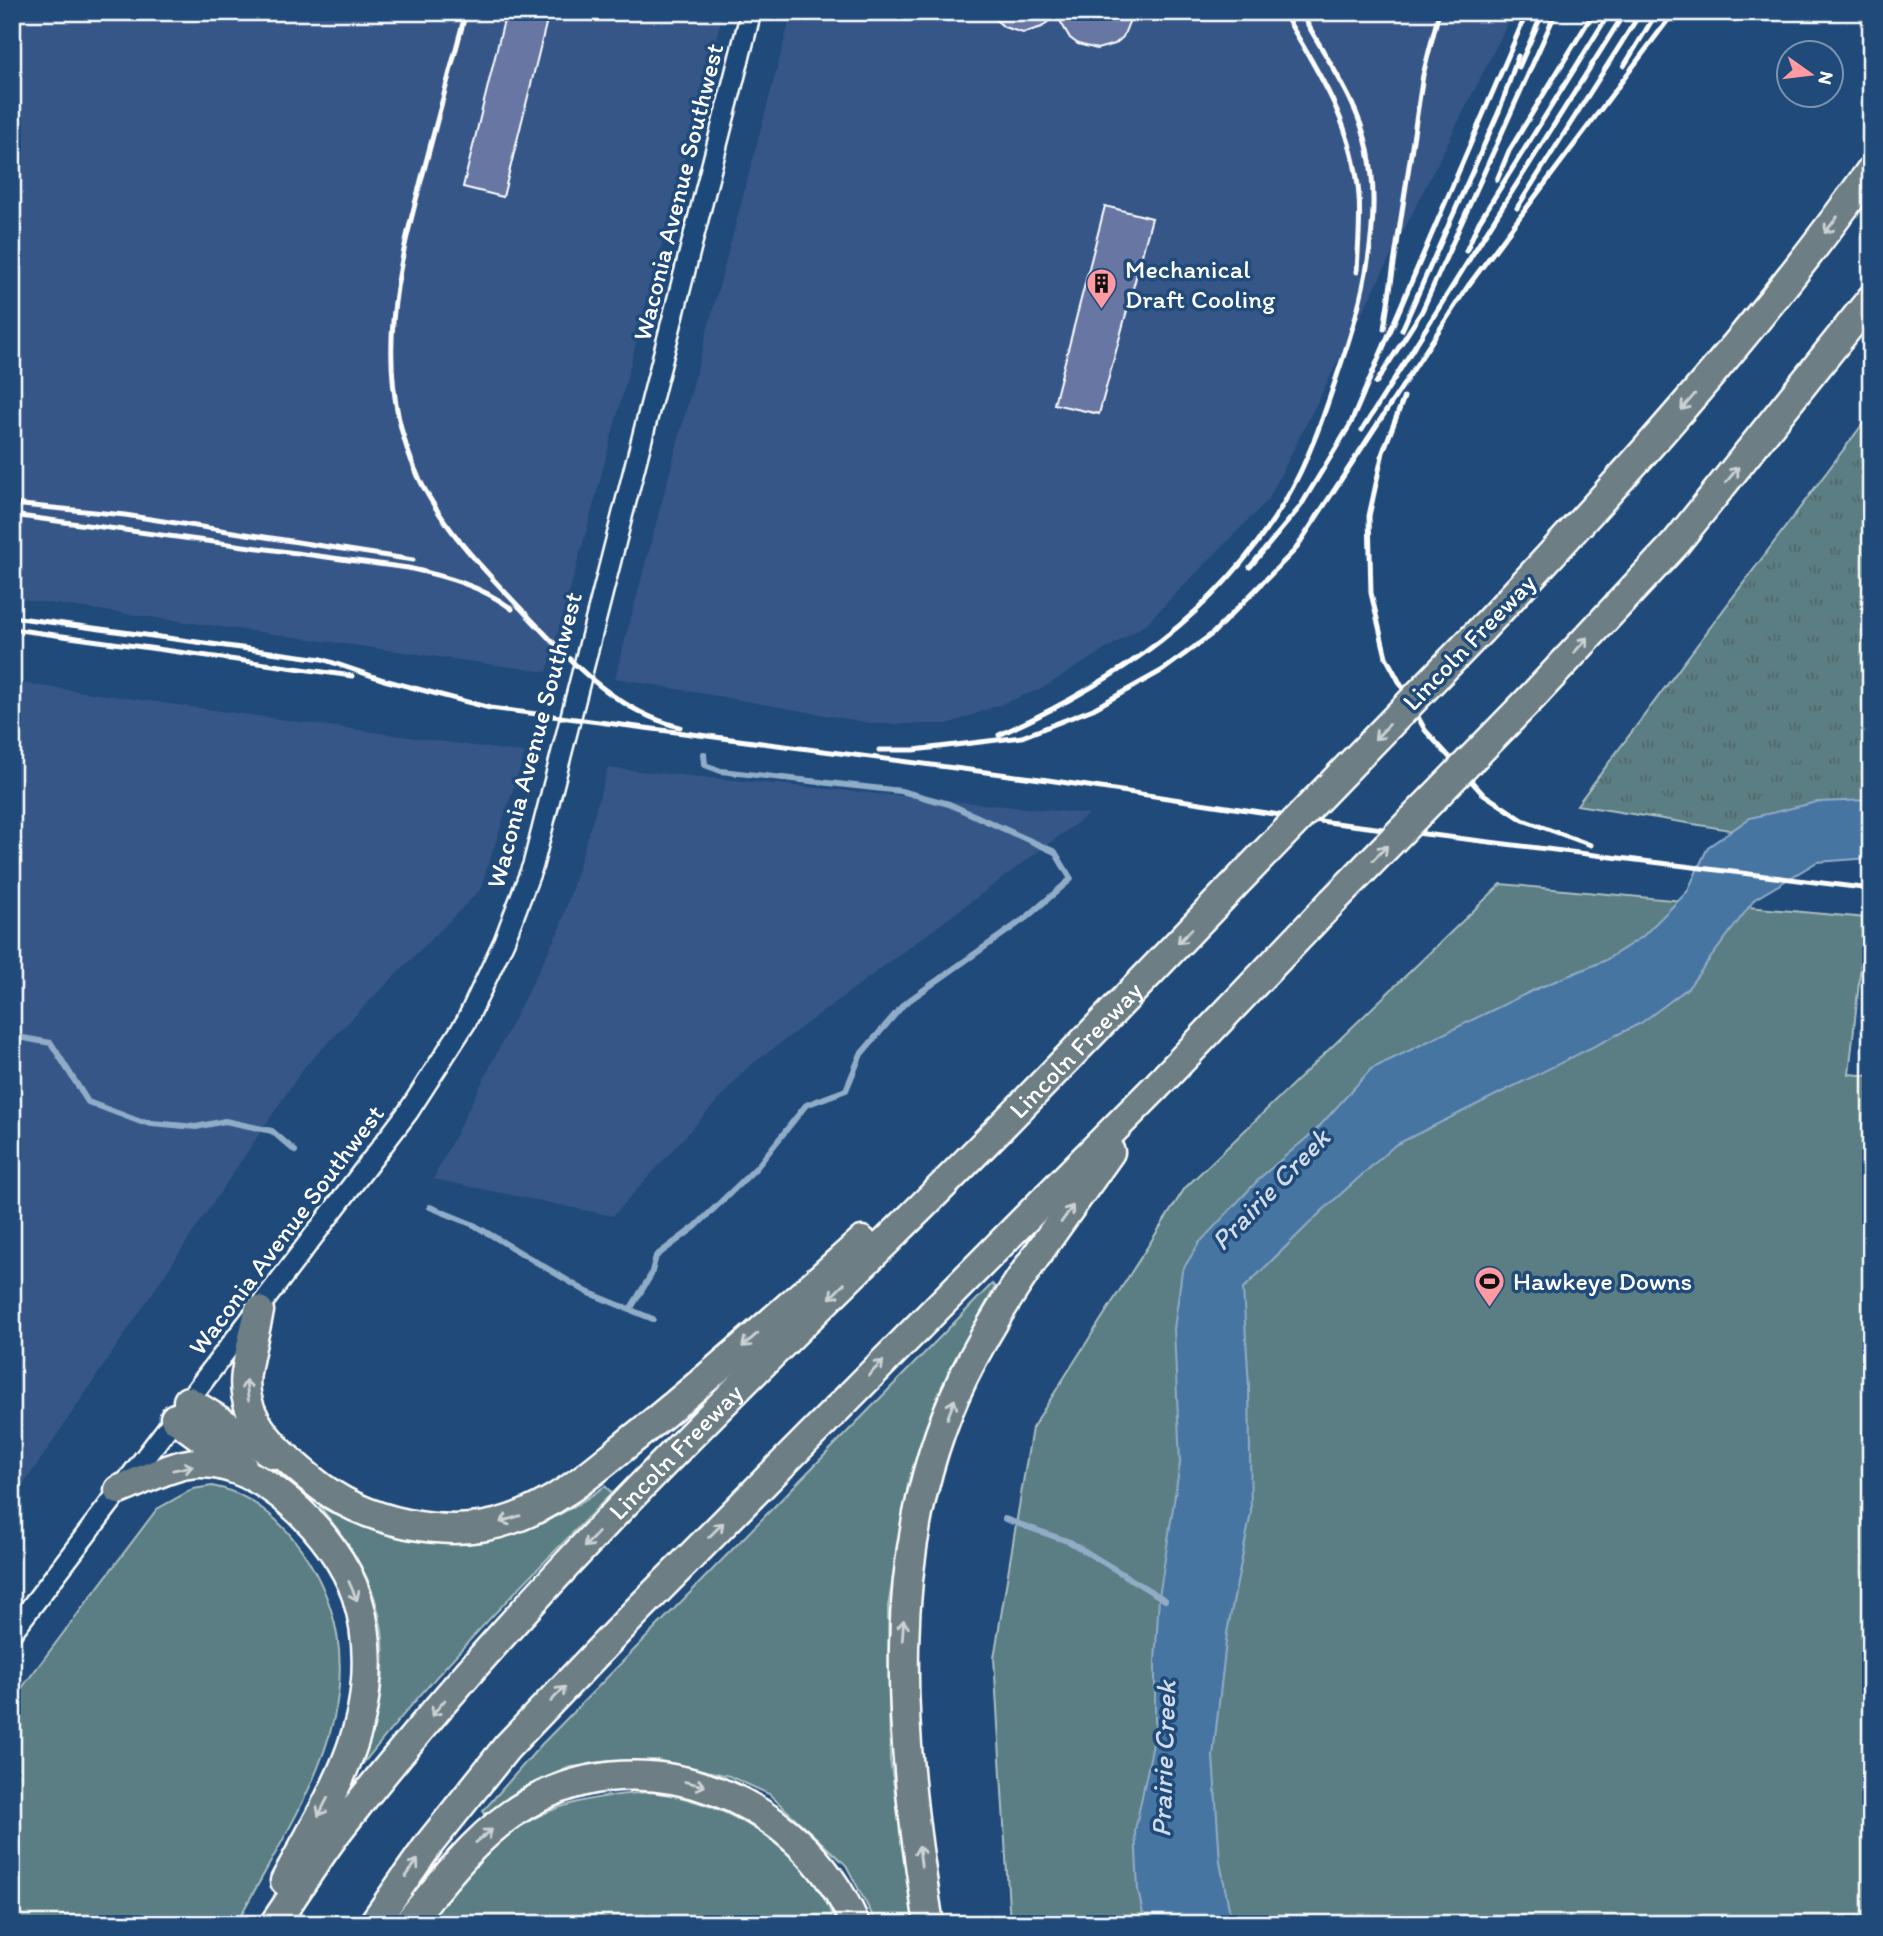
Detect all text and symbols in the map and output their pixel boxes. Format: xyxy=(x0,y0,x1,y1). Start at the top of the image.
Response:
north arrow xyxy=(1774,38,1844,108)
street label: Waconia Avenue Southwest xyxy=(626,40,731,344)
text: N xyxy=(1813,69,1839,87)
one-way arrow xyxy=(1823,215,1838,234)
place label: Mechanical Draft Cooling xyxy=(1125,253,1276,315)
building icon: Mechanical Draft Cooling xyxy=(1085,267,1119,311)
one-way arrow xyxy=(1680,393,1696,411)
one-way arrow xyxy=(1724,466,1739,484)
street label: Lincoln Freeway xyxy=(1396,567,1542,717)
street label: Waconia Avenue Southwest xyxy=(479,588,589,892)
one-way arrow xyxy=(1572,637,1589,654)
one-way arrow xyxy=(1374,723,1391,740)
one-way arrow xyxy=(1371,845,1388,862)
one-way arrow xyxy=(1177,927,1194,944)
street label: Lincoln Freeway xyxy=(1002,975,1149,1125)
street label: Waconia Avenue Southwest xyxy=(181,1098,391,1362)
water label: Prairie Creek xyxy=(1203,1120,1338,1257)
one-way arrow xyxy=(1060,1205,1074,1224)
sports icon: Hawkeye Downs xyxy=(1473,1264,1507,1308)
place label: Hawkeye Downs xyxy=(1513,1265,1692,1297)
one-way arrow xyxy=(828,1282,845,1299)
one-way arrow xyxy=(742,1332,760,1348)
one-way arrow xyxy=(868,1360,885,1377)
street label: Lincoln Freeway xyxy=(602,1377,749,1526)
one-way arrow xyxy=(241,1379,254,1401)
one-way arrow xyxy=(945,1398,958,1420)
one-way arrow xyxy=(171,1460,194,1474)
one-way arrow xyxy=(500,1514,522,1526)
one-way arrow xyxy=(708,1522,725,1539)
one-way arrow xyxy=(583,1531,600,1548)
one-way arrow xyxy=(347,1579,360,1601)
one-way arrow xyxy=(897,1619,910,1641)
water label: Prairie Creek xyxy=(1143,1679,1183,1838)
one-way arrow xyxy=(550,1685,567,1702)
one-way arrow xyxy=(429,1699,446,1716)
one-way arrow xyxy=(683,1777,706,1791)
one-way arrow xyxy=(316,1796,330,1817)
one-way arrow xyxy=(474,1828,492,1843)
one-way arrow xyxy=(913,1845,926,1868)
one-way arrow xyxy=(405,1859,419,1878)

